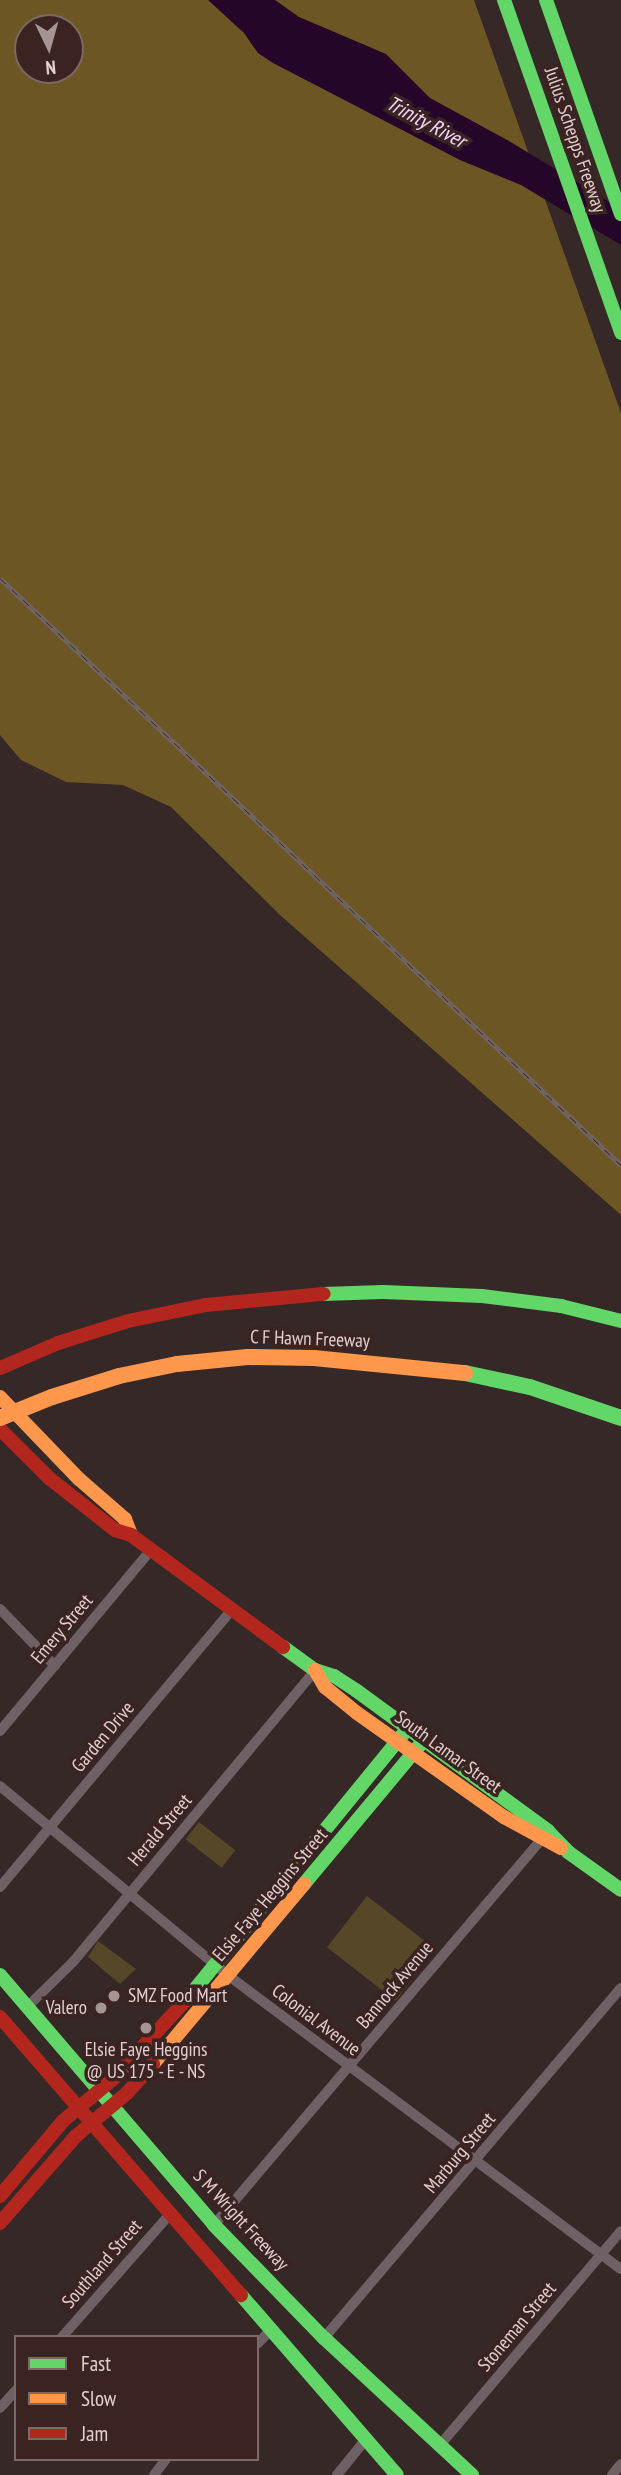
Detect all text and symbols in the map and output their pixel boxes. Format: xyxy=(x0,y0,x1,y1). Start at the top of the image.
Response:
north arrow xyxy=(14,14,84,84)
text: N xyxy=(45,56,57,80)
street label: Julius Schepps Freeway xyxy=(539,64,611,216)
water label: Trinity River xyxy=(382,90,470,154)
street label: C F Hawn Freeway xyxy=(249,1326,371,1352)
street label: Emery Street xyxy=(26,1589,98,1669)
street label: Garden Drive xyxy=(67,1697,139,1777)
street label: South Lamar Street xyxy=(390,1706,506,1798)
street label: Herald Street xyxy=(123,1789,197,1871)
street label: Elsie Faye Heggins Street xyxy=(208,1824,332,1966)
street label: Bannock Avenue xyxy=(352,1936,438,2034)
street label: Colonial Avenue xyxy=(267,1979,365,2061)
place label: SMZ Food Mart xyxy=(128,1985,228,2007)
marker: SMZ Food Mart xyxy=(106,1988,122,2004)
place label: Valero xyxy=(46,1997,87,2019)
marker: Valero xyxy=(93,2000,109,2016)
marker: Elsie Faye Heggins @ US 175 - E - NS xyxy=(138,2020,154,2036)
place label: Elsie Faye Heggins @ US 175 - E - NS xyxy=(85,2039,207,2083)
street label: Marburg Street xyxy=(420,2108,500,2198)
street label: S M Wright Freeway xyxy=(188,2165,294,2275)
street label: Southland Street xyxy=(57,2215,147,2313)
street label: Stoneman Street xyxy=(473,2278,561,2376)
legend xyxy=(14,2335,259,2461)
text: Fast xyxy=(81,2350,111,2377)
text: Slow xyxy=(81,2385,116,2412)
text: Jam xyxy=(81,2420,108,2447)

